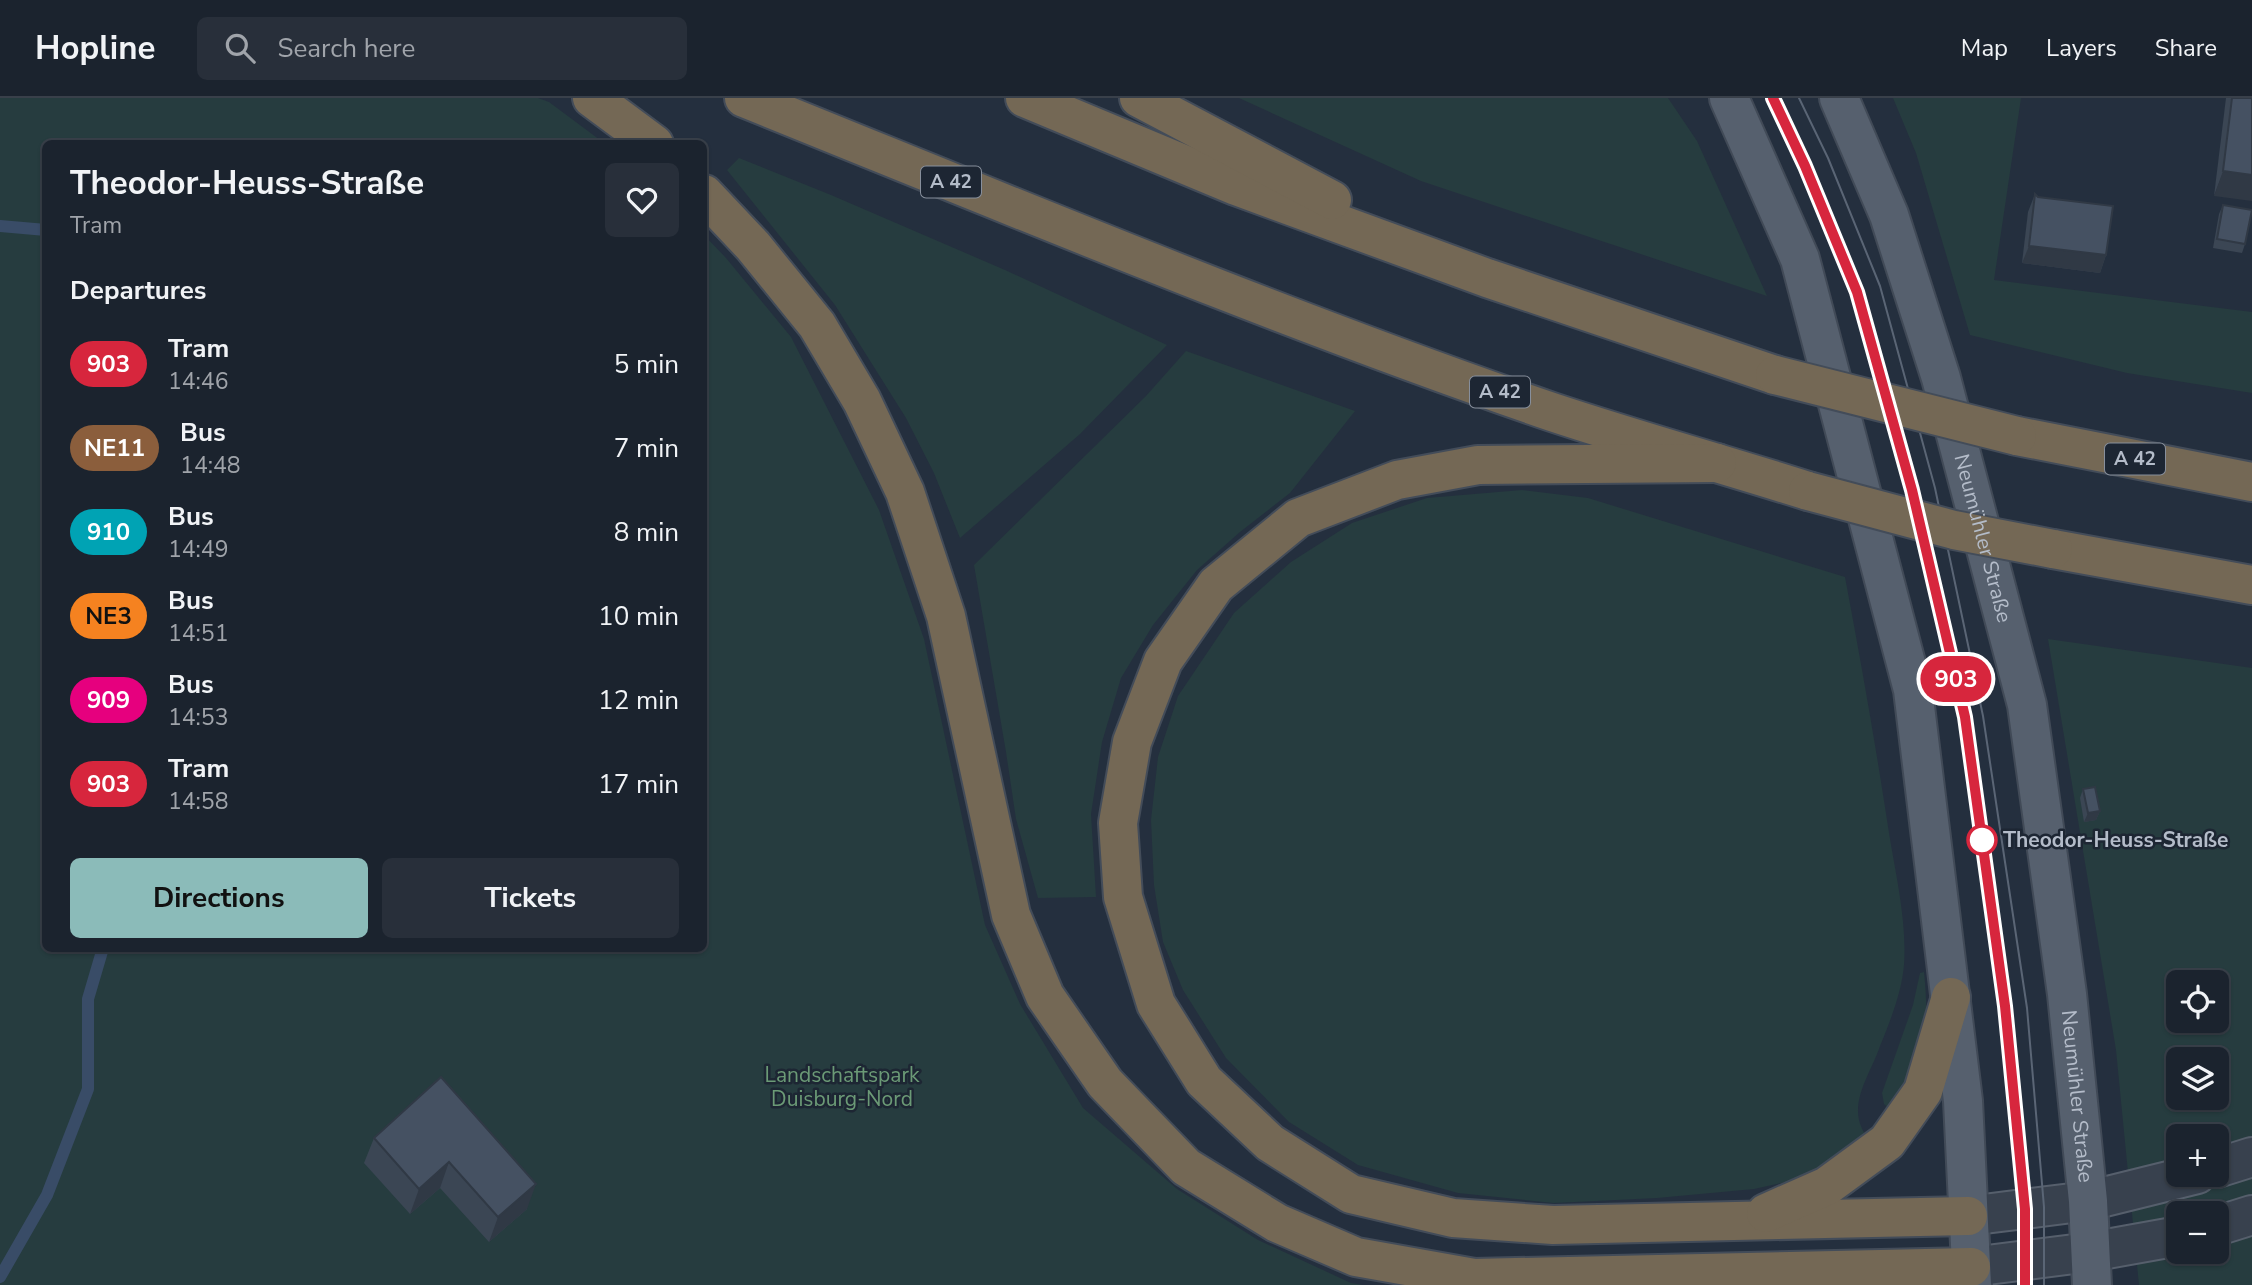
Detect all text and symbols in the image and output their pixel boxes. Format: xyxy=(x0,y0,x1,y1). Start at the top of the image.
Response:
search box xyxy=(197,17,687,80)
text: Hopline xyxy=(35,26,155,71)
icon: search xyxy=(221,29,259,67)
text: Search here xyxy=(277,31,415,66)
text: Map xyxy=(1961,32,2008,64)
text: Layers xyxy=(2046,32,2117,64)
text: Share xyxy=(2155,32,2217,64)
text: Theodor-Heuss-Straße xyxy=(70,161,424,206)
button: heart xyxy=(605,163,679,237)
road number: A 42 xyxy=(921,166,981,198)
text: Tram xyxy=(70,210,122,241)
text: Departures xyxy=(70,273,206,308)
text: Tram xyxy=(168,331,229,366)
text: 5 min xyxy=(614,347,679,382)
text: 903 xyxy=(87,348,130,380)
text: 14:46 xyxy=(168,366,228,397)
road number: A 42 xyxy=(1470,376,1530,408)
text: Bus xyxy=(180,415,226,450)
text: 7 min xyxy=(614,431,679,466)
text: NE11 xyxy=(84,432,145,464)
road number: A 42 xyxy=(2105,444,2165,474)
text: 14:48 xyxy=(180,450,241,481)
street label: Neumühler Straße xyxy=(1948,451,2019,626)
text: Bus xyxy=(168,499,214,534)
text: 8 min xyxy=(614,515,679,550)
text: 910 xyxy=(87,516,130,548)
text: 14:49 xyxy=(168,534,228,565)
text: Bus xyxy=(168,583,214,618)
text: 10 min xyxy=(598,599,679,634)
text: NE3 xyxy=(85,600,132,632)
text: 14:51 xyxy=(168,618,228,649)
line badge: 903 xyxy=(1916,656,1996,702)
text: 903 xyxy=(1934,663,1978,695)
text: Bus xyxy=(168,667,214,702)
text: 12 min xyxy=(598,683,679,718)
text: 909 xyxy=(87,684,130,716)
text: 14:53 xyxy=(168,702,228,733)
text: Tram xyxy=(168,751,229,786)
text: 17 min xyxy=(598,767,679,802)
text: 903 xyxy=(87,768,130,800)
text: 14:58 xyxy=(168,786,228,817)
marker: Theodor-Heuss-Straße xyxy=(1967,825,1997,855)
place label: Theodor-Heuss-Straße xyxy=(2003,826,2228,854)
button: Directions xyxy=(70,858,368,938)
button: Tickets xyxy=(382,858,679,938)
map controls xyxy=(2166,970,2229,1264)
button: locate xyxy=(2166,970,2229,1033)
street label: Neumühler Straße xyxy=(2055,1009,2100,1184)
button: layers xyxy=(2166,1047,2229,1110)
park label: Landschaftspark Duisburg-Nord xyxy=(765,1061,920,1113)
button: + xyxy=(2166,1124,2229,1187)
button: − xyxy=(2166,1201,2229,1264)

